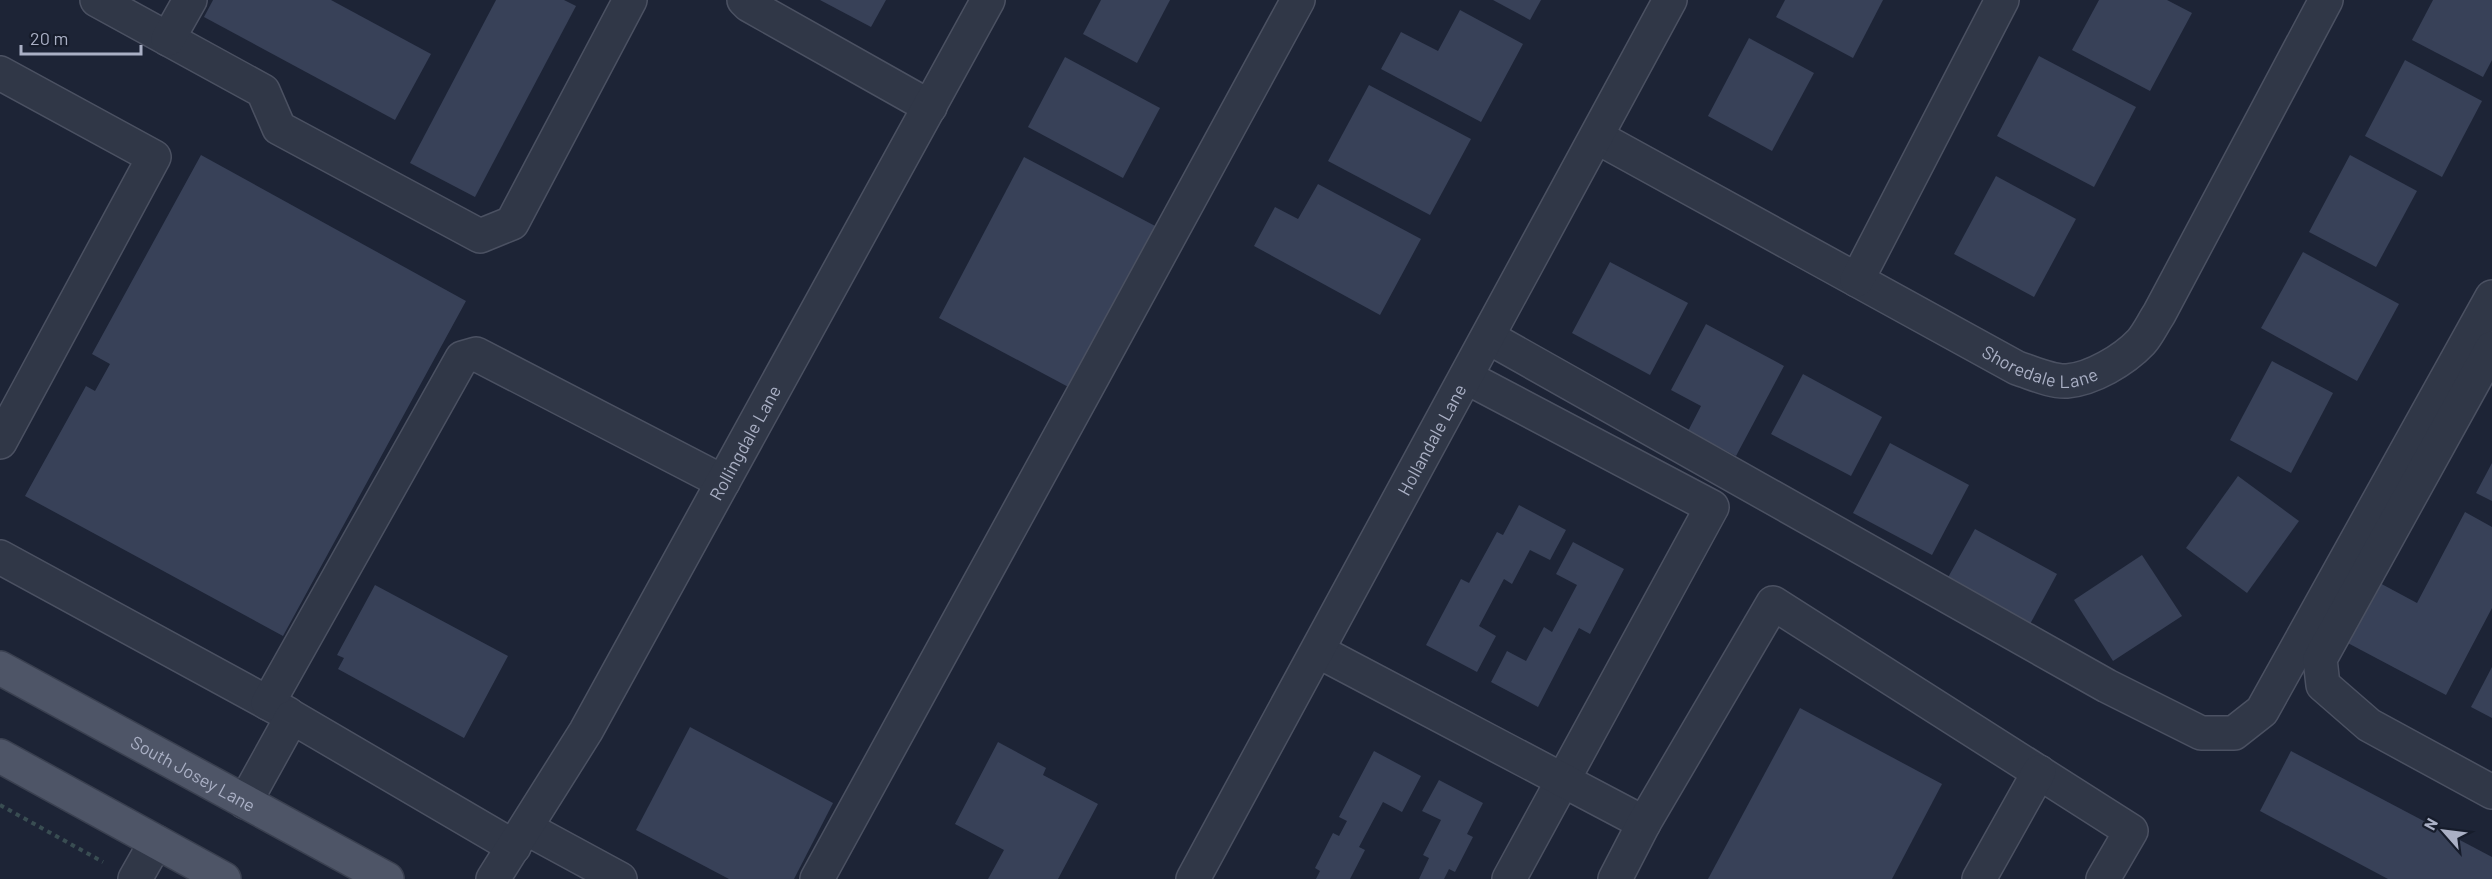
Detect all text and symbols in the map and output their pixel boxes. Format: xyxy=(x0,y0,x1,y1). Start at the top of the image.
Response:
scale bar xyxy=(21,18,141,56)
text: 20 m xyxy=(30,27,68,49)
street label: Shoredale Lane xyxy=(1979,340,2101,392)
street label: Hollandale Lane xyxy=(1392,380,1471,499)
street label: Rollingdale Lane xyxy=(704,381,785,504)
street label: South Josey Lane xyxy=(127,730,259,816)
north arrow xyxy=(2414,801,2474,861)
text: N xyxy=(2419,815,2441,833)

